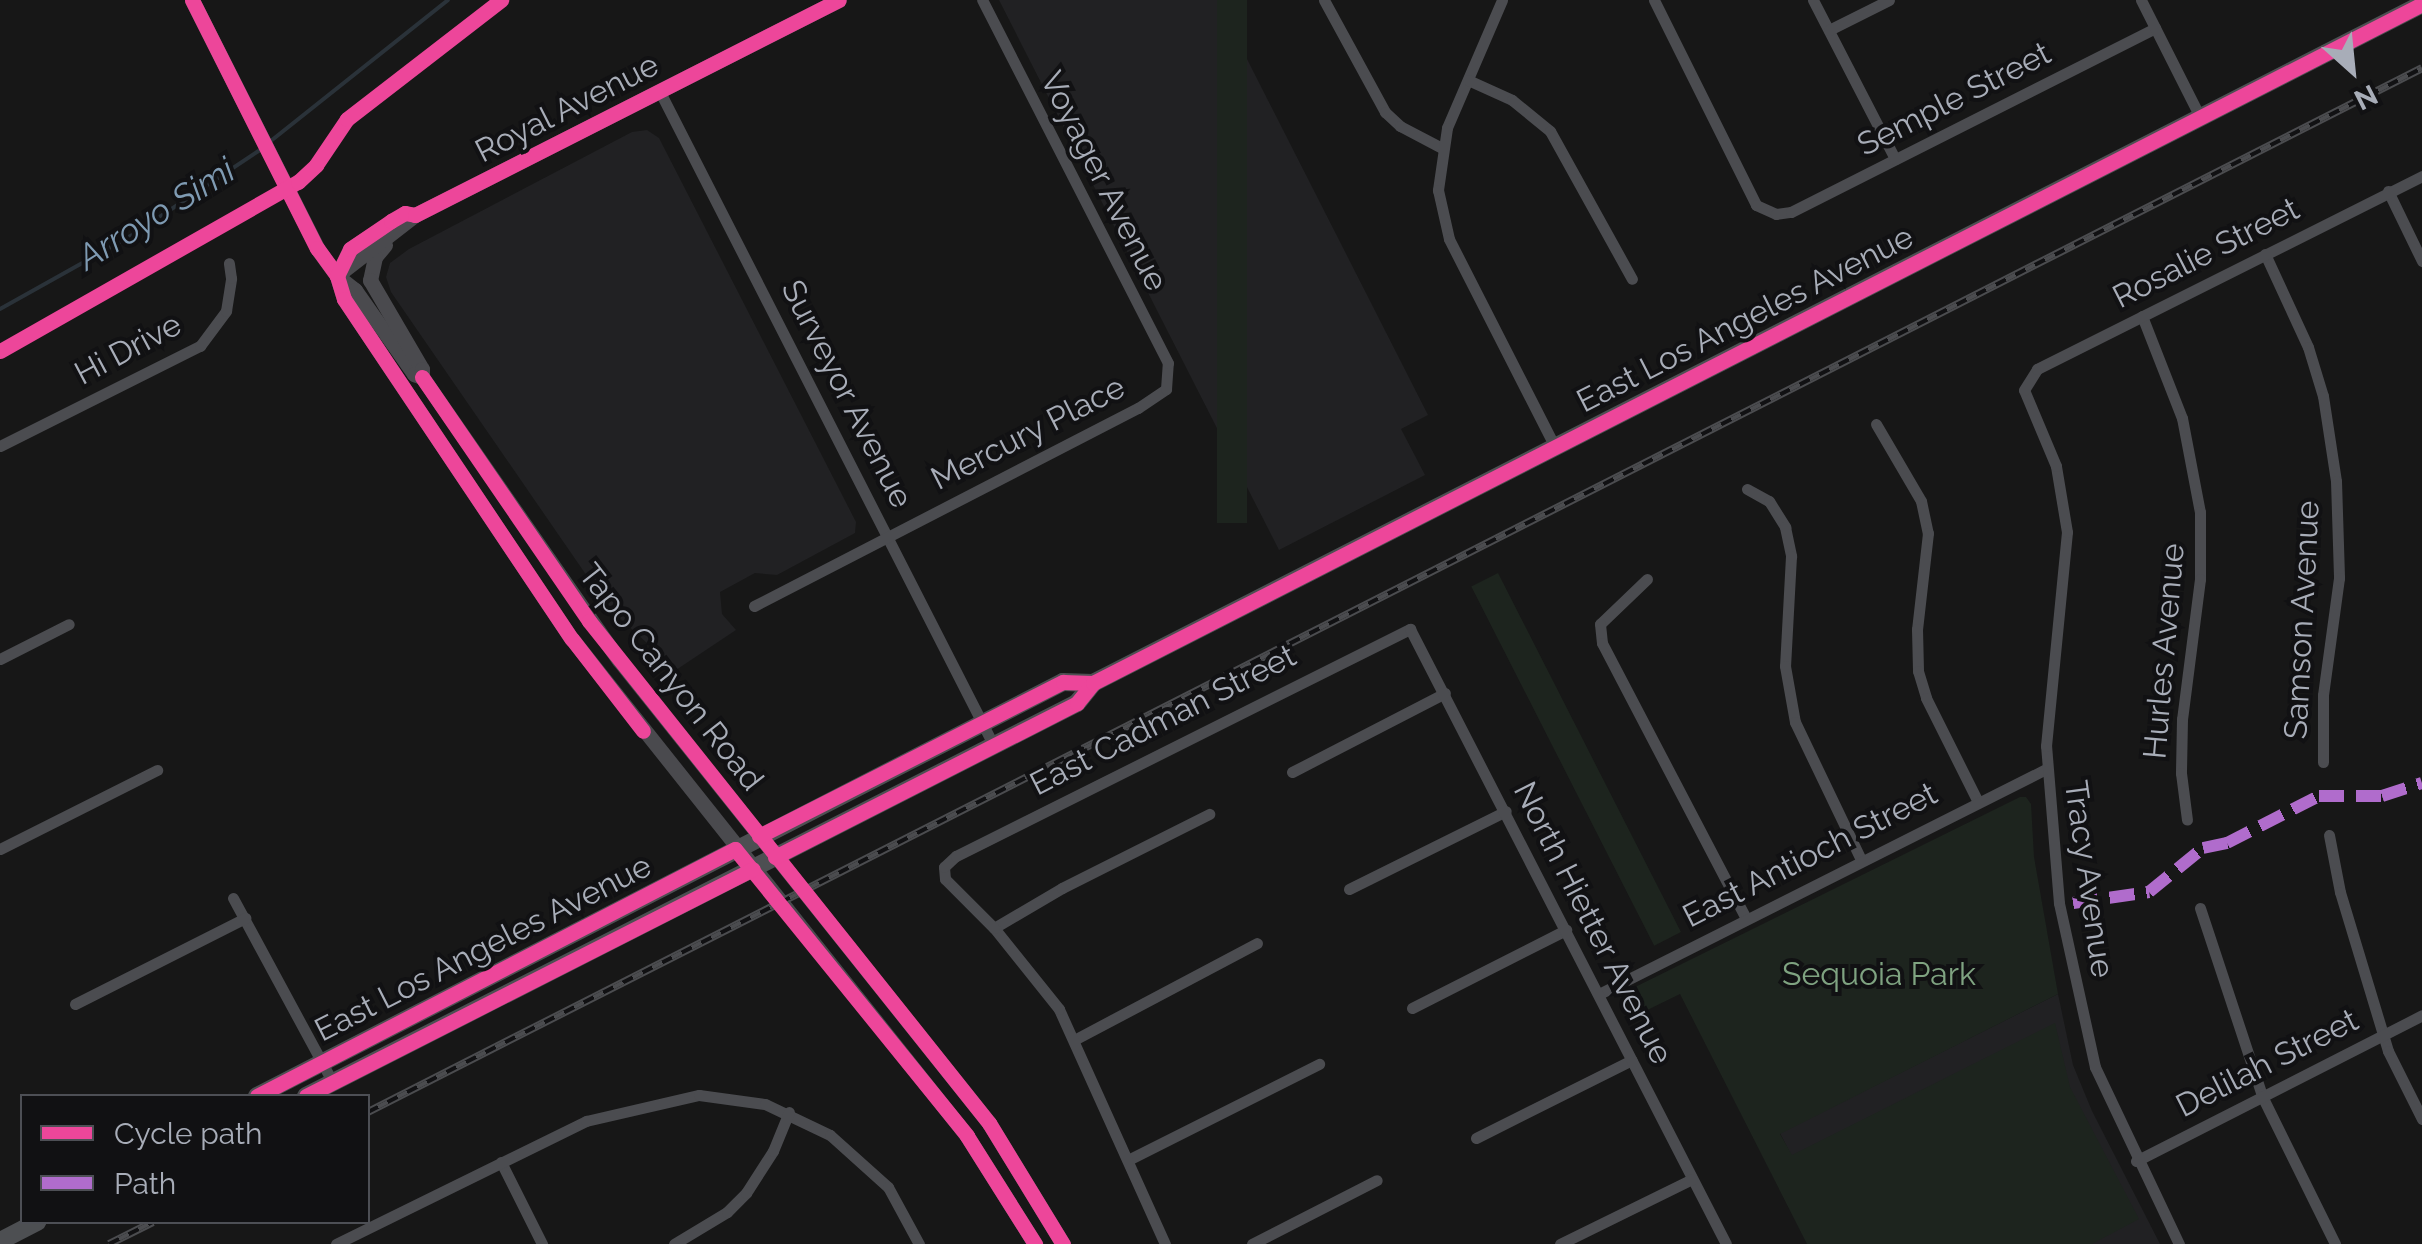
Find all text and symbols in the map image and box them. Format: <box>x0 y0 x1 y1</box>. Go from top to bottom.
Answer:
north arrow <box>2302 20 2402 120</box>
street label: Semple Street <box>1851 34 2057 164</box>
street label: Royal Avenue <box>468 45 666 171</box>
street label: Voyager Avenue <box>1032 64 1176 298</box>
text: N <box>2349 78 2383 117</box>
water label: Arroyo Simi <box>70 149 242 279</box>
street label: Rosalie Street <box>2107 190 2305 316</box>
street label: East Los Angeles Avenue <box>1570 217 1920 421</box>
street label: Surveyor Avenue <box>773 273 921 515</box>
street label: Hi Drive <box>68 305 188 393</box>
street label: Mercury Place <box>924 368 1132 498</box>
street label: Samson Avenue <box>2277 499 2327 741</box>
street label: Hurles Avenue <box>2135 541 2193 761</box>
street label: Tapo Canyon Road <box>570 556 772 798</box>
street label: East Cadman Street <box>1024 636 1302 804</box>
street label: East Antioch Street <box>1676 774 1944 936</box>
street label: North Hietter Avenue <box>1505 775 1681 1071</box>
street label: Tracy Avenue <box>2056 777 2122 981</box>
street label: East Los Angeles Avenue <box>308 846 658 1050</box>
park label: Sequoia Park <box>1782 955 1976 993</box>
street label: Delilah Street <box>2170 1001 2364 1125</box>
legend <box>20 1094 370 1224</box>
text: Cycle path <box>114 1116 262 1151</box>
text: Path <box>114 1166 176 1201</box>

